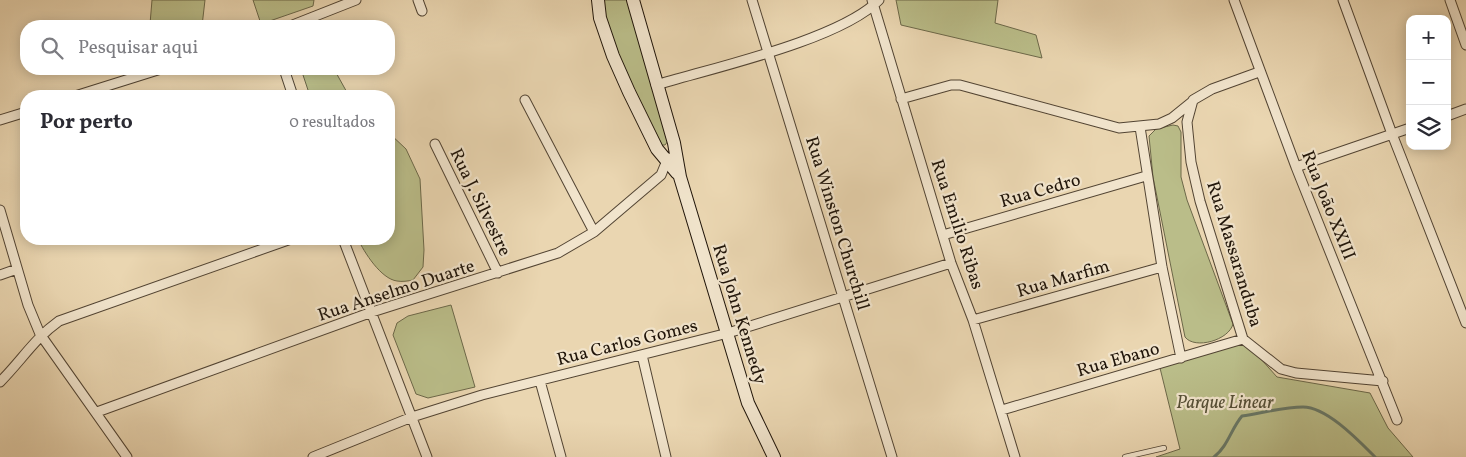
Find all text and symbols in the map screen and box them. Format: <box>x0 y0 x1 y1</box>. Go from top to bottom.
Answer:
map controls <box>1406 15 1451 150</box>
button: + <box>1406 15 1451 60</box>
search box <box>20 20 395 75</box>
icon: search <box>38 34 66 62</box>
text: Pesquisar aqui <box>78 35 198 61</box>
button: − <box>1406 60 1451 105</box>
button: layers <box>1406 105 1451 150</box>
text: Por perto <box>40 108 133 137</box>
text: 0 resultados <box>289 112 375 134</box>
street label: Rua Winston Churchill <box>798 133 875 313</box>
street label: Rua J. Silvestre <box>443 145 517 261</box>
street label: Rua João XXIII <box>1294 147 1361 264</box>
street label: Rua Emilio Ribas <box>924 156 989 293</box>
street label: Rua Cedro <box>997 168 1084 215</box>
street label: Rua Massaranduba <box>1199 178 1268 331</box>
street label: Rua John Kennedy <box>705 241 772 388</box>
street label: Rua Anselmo Duarte <box>315 254 478 329</box>
street label: Rua Marfim <box>1014 254 1113 305</box>
street label: Rua Carlos Gomes <box>554 314 700 373</box>
street label: Rua Ebano <box>1074 337 1163 384</box>
park label: Parque Linear <box>1176 391 1274 416</box>

